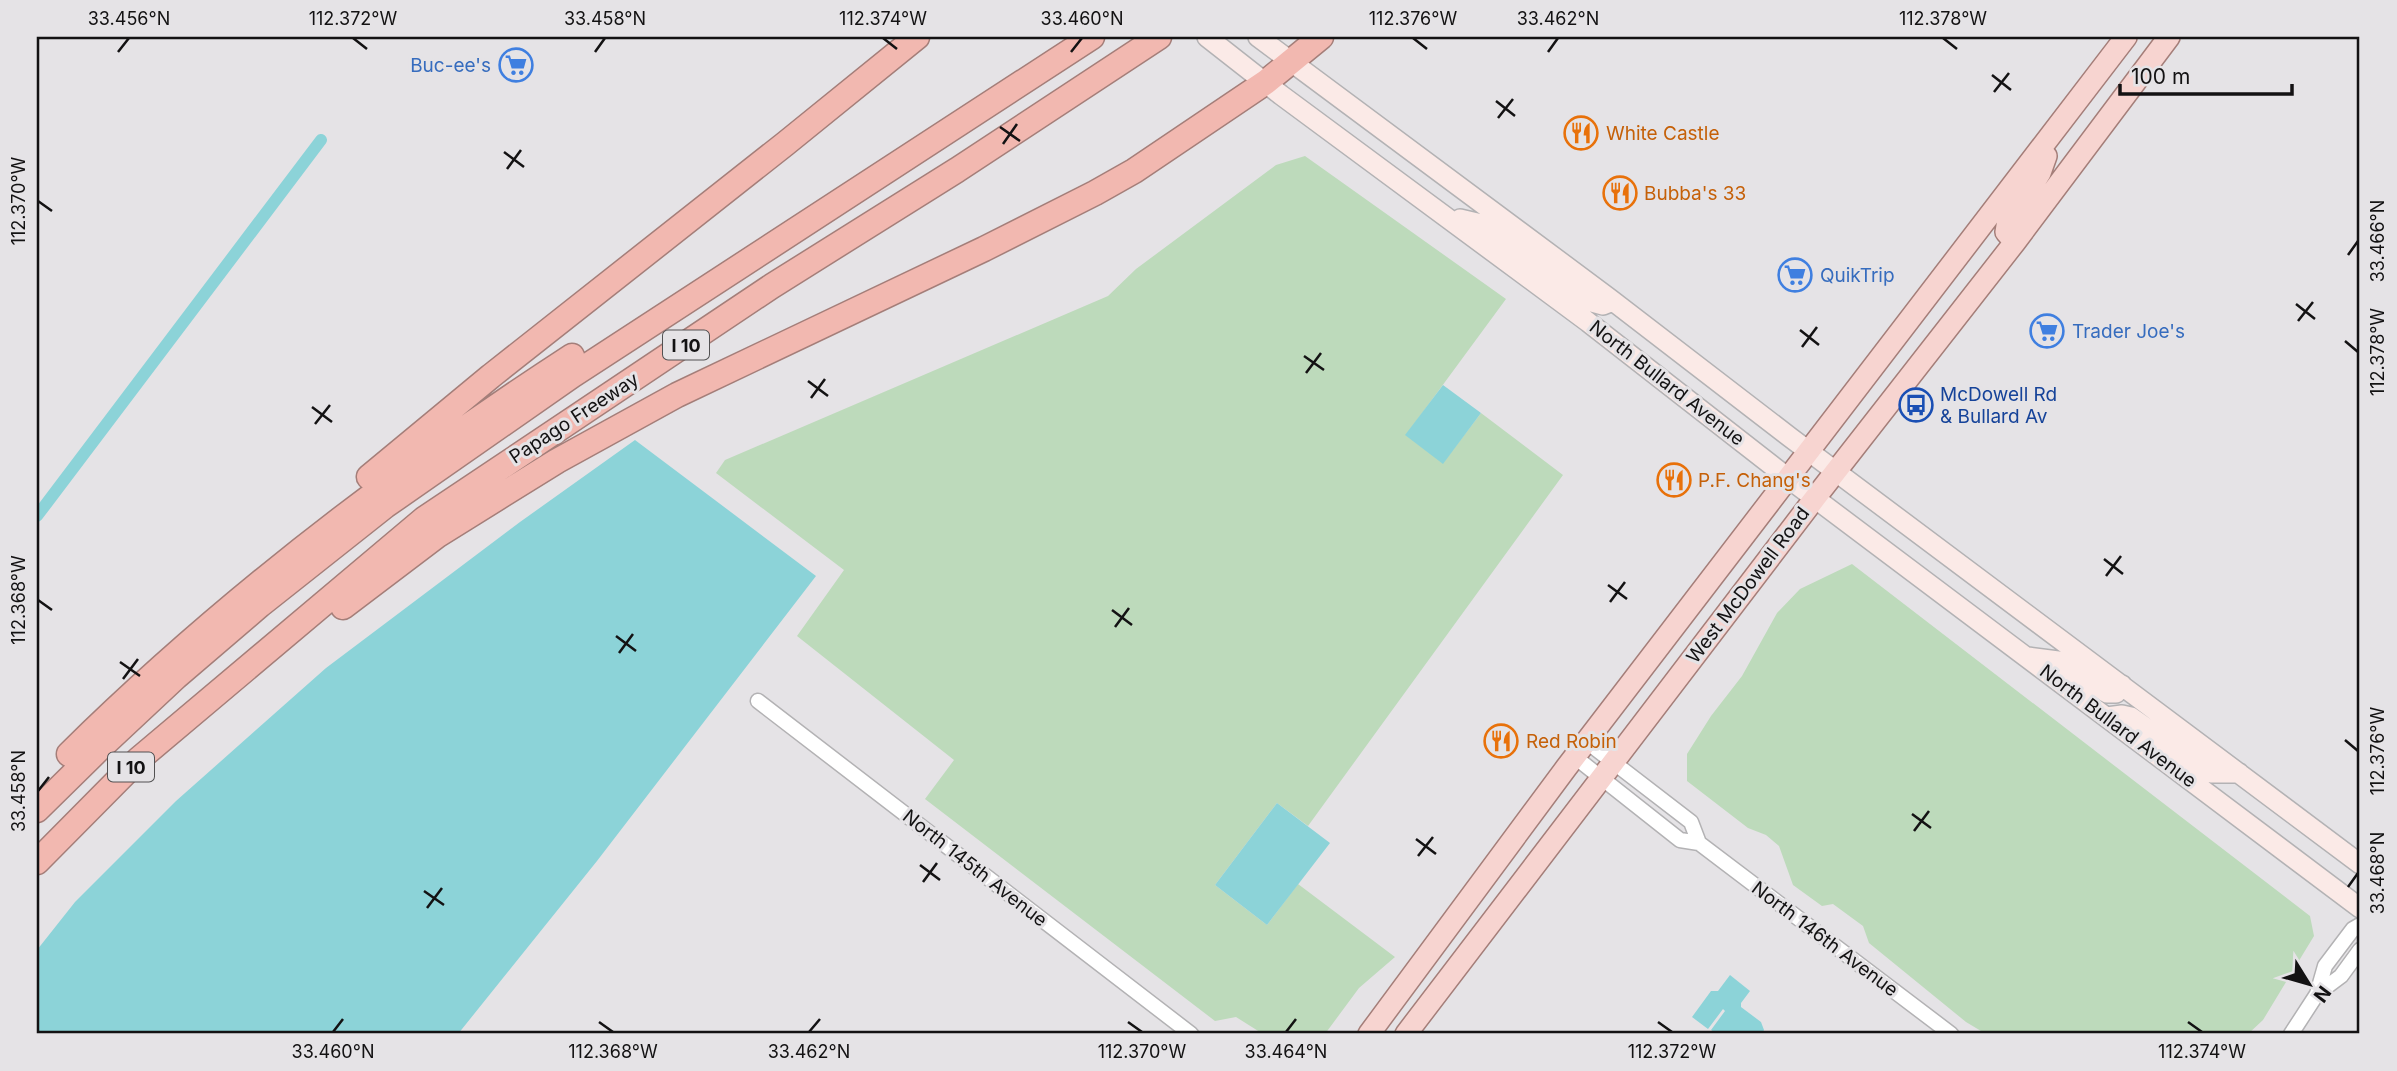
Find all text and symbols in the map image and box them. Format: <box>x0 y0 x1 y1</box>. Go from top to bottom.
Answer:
text: 33.456°N <box>88 8 170 29</box>
text: 112.372°W <box>309 8 398 29</box>
text: 33.458°N <box>564 8 646 29</box>
text: 112.374°W <box>839 8 927 29</box>
text: 33.460°N <box>1041 8 1123 29</box>
text: 112.376°W <box>1369 8 1457 29</box>
text: 33.462°N <box>1517 8 1599 29</box>
text: 112.378°W <box>1899 8 1987 29</box>
supermarket icon: Buc-ee's <box>497 46 535 84</box>
scale bar <box>2120 52 2292 96</box>
place label: Buc-ee's <box>410 54 491 77</box>
text: 100 m <box>2131 64 2190 89</box>
restaurant icon: White Castle <box>1562 114 1600 152</box>
place label: White Castle <box>1606 122 1719 145</box>
text: 112.370°W <box>8 156 29 245</box>
restaurant icon: Bubba's 33 <box>1601 174 1639 212</box>
place label: Bubba's 33 <box>1644 182 1746 205</box>
text: 33.466°N <box>2367 200 2388 282</box>
supermarket icon: QuikTrip <box>1776 256 1814 294</box>
place label: QuikTrip <box>1820 264 1895 287</box>
text: 112.378°W <box>2367 308 2388 396</box>
supermarket icon: Trader Joe's <box>2028 312 2066 350</box>
street label: North Bullard Avenue <box>1585 315 1749 451</box>
place label: Trader Joe's <box>2072 320 2185 343</box>
road number: I 10 <box>663 330 709 360</box>
street label: Papago Freeway <box>505 367 643 468</box>
place label: McDowell Rd & Bullard Av <box>1940 383 2057 428</box>
bus stop icon: McDowell Rd & Bullard Av <box>1897 386 1935 424</box>
restaurant icon: P.F. Chang's <box>1655 461 1693 499</box>
place label: P.F. Chang's <box>1698 469 1811 492</box>
street label: West McDowell Road <box>1682 502 1814 668</box>
text: 112.368°W <box>8 555 29 645</box>
street label: North Bullard Avenue <box>2035 660 2201 792</box>
text: 112.376°W <box>2367 707 2388 795</box>
restaurant icon: Red Robin <box>1482 722 1520 760</box>
place label: Red Robin <box>1526 730 1617 753</box>
text: 33.458°N <box>8 750 29 832</box>
road number: I 10 <box>108 752 154 782</box>
street label: North 145th Avenue <box>898 804 1052 932</box>
text: 33.468°N <box>2367 832 2388 914</box>
street label: North 146th Avenue <box>1747 876 1903 1002</box>
north arrow <box>2274 948 2344 1018</box>
text: N <box>2309 981 2336 1007</box>
text: 33.460°N <box>292 1041 374 1062</box>
text: 112.368°W <box>568 1041 658 1062</box>
text: 33.462°N <box>768 1041 850 1062</box>
text: 112.370°W <box>1098 1041 1187 1062</box>
text: 33.464°N <box>1245 1041 1327 1062</box>
text: 112.372°W <box>1628 1041 1717 1062</box>
text: 112.374°W <box>2158 1041 2246 1062</box>

